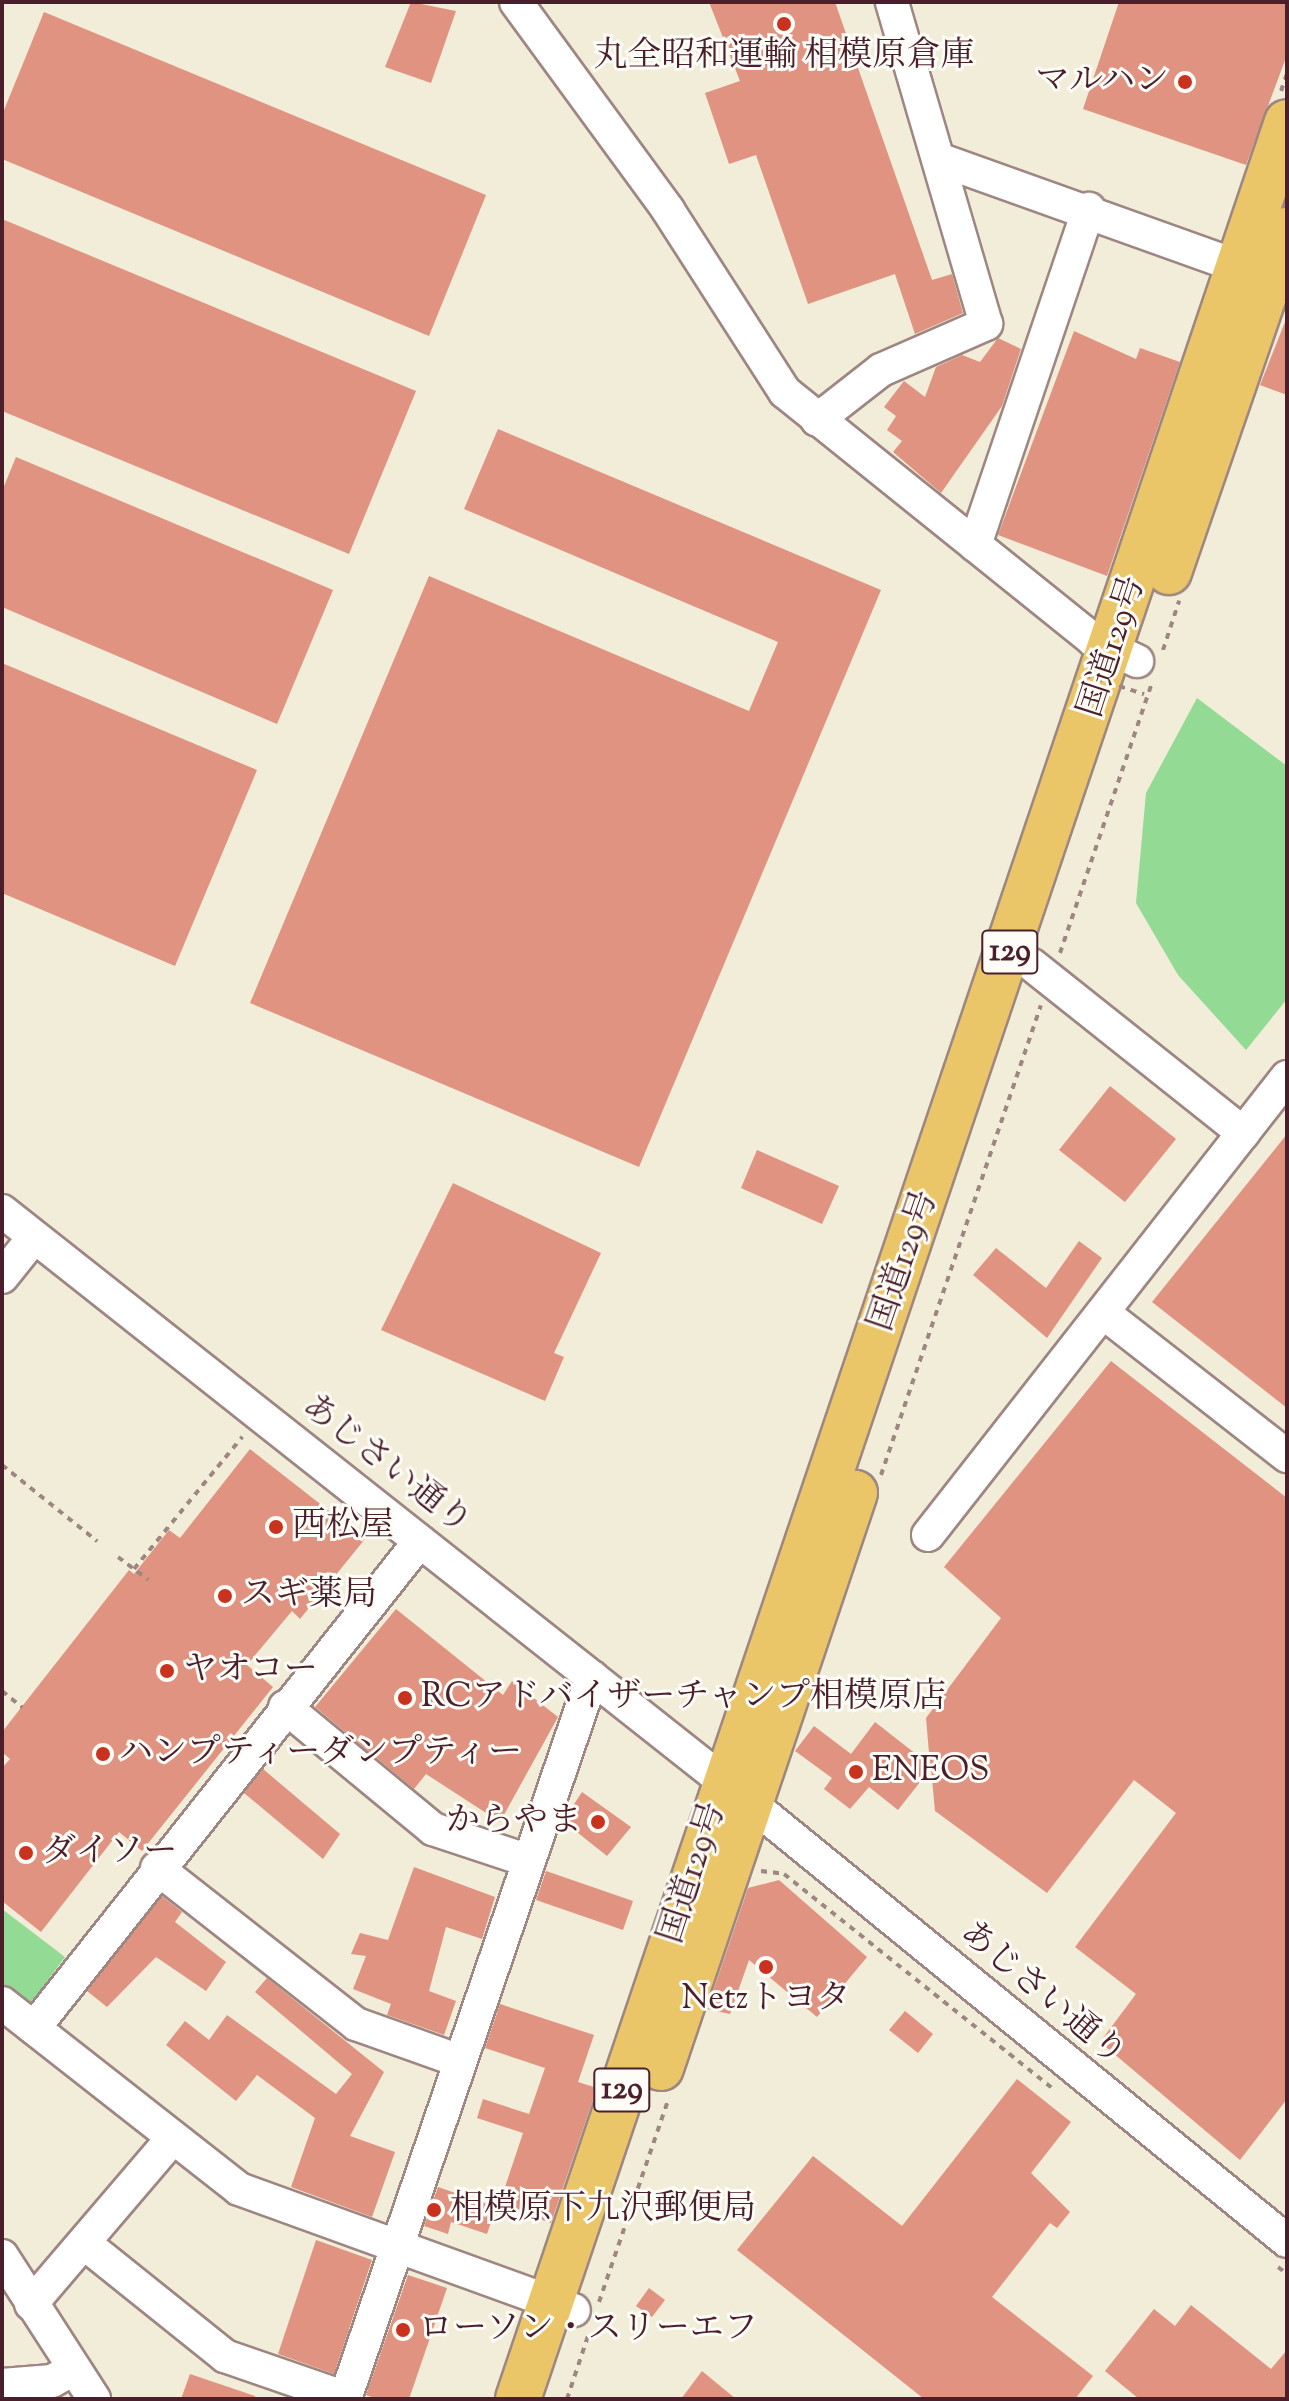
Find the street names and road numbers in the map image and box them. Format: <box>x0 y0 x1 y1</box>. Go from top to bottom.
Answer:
street label: 国道129号 <box>1071 571 1155 723</box>
road number: 129 <box>980 924 1040 980</box>
street label: 国道129号 <box>861 1185 947 1337</box>
street label: あじさい通り <box>293 1386 479 1544</box>
street label: 国道129号 <box>651 1797 735 1949</box>
street label: あじさい通り <box>951 1913 1133 2075</box>
road number: 129 <box>592 2062 652 2118</box>

